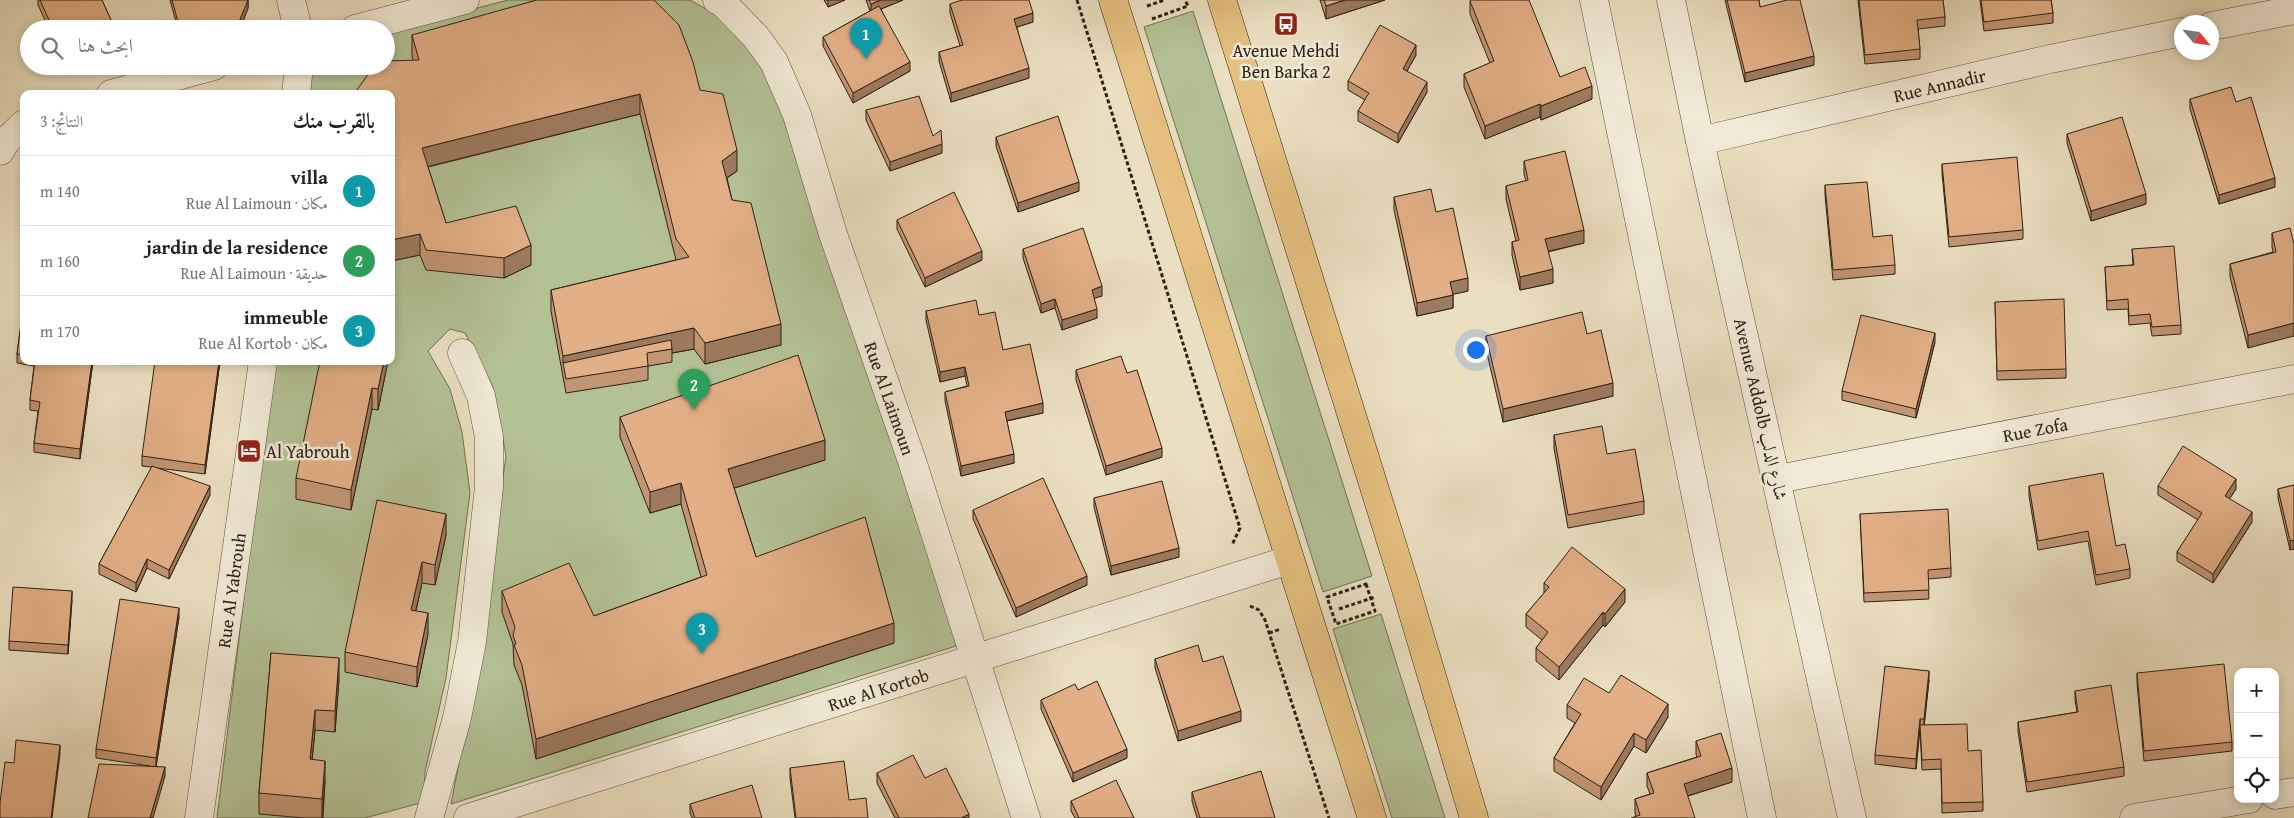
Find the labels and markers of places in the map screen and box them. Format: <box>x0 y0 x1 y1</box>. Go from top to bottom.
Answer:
bus stop icon: Avenue Mehdi Ben Barka 2 <box>1273 11 1299 37</box>
pin: 1 <box>850 18 882 59</box>
place label: Avenue Mehdi Ben Barka 2 <box>1232 37 1340 85</box>
pin: 2 <box>678 369 710 410</box>
hotel icon: Al Yabrouh <box>236 438 262 464</box>
place label: Al Yabrouh <box>266 438 350 465</box>
pin: 3 <box>686 613 718 654</box>

